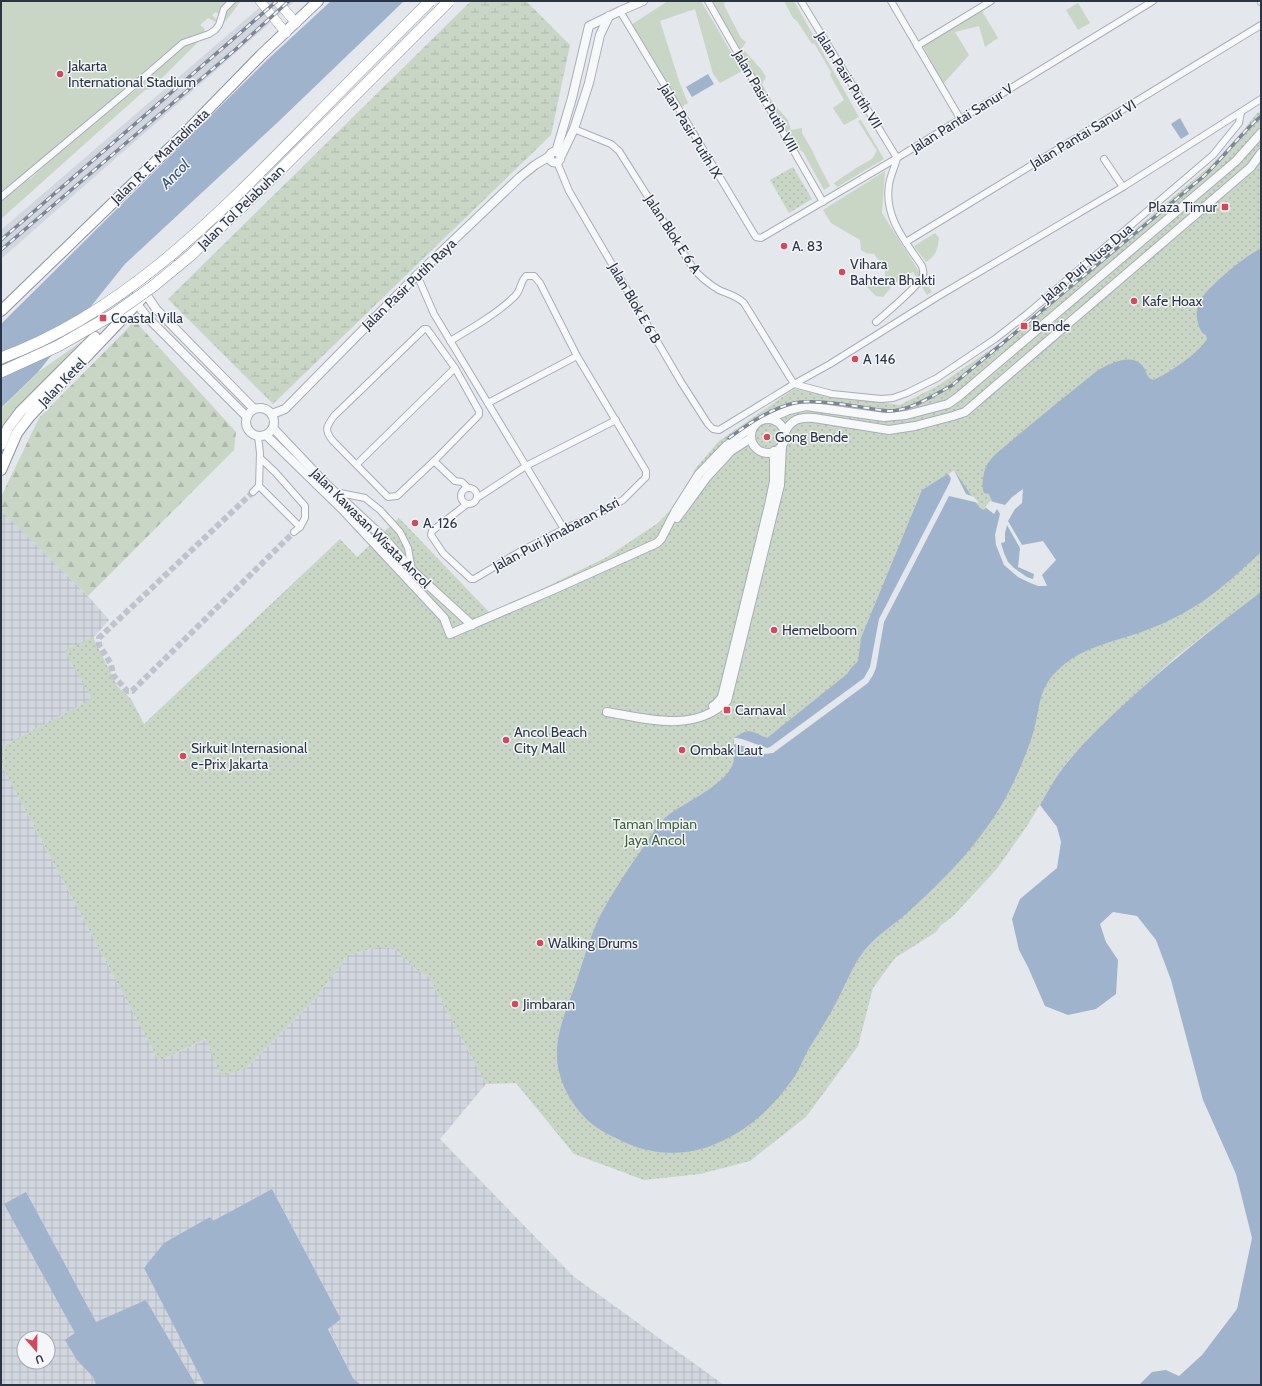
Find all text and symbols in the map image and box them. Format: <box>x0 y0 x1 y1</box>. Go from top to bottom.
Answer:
street label: Jalan Pasir Putih VII <box>811 27 886 132</box>
street label: Jalan Pasir Putih VIII <box>729 46 803 155</box>
place label: Jakarta International Stadium <box>67 57 196 91</box>
marker: Jakarta International Stadium <box>55 69 65 79</box>
street label: Jalan Pasir Putih IX <box>655 79 727 182</box>
street label: Jalan Pantai Sanur V <box>907 79 1017 157</box>
street label: Jalan Pantai Sanur VI <box>1026 95 1139 173</box>
street label: Jalan R. E. Martadinata <box>106 104 213 208</box>
water label: Ancol <box>156 155 194 193</box>
street label: Jalan Tol Pelabuhan <box>193 161 288 254</box>
street label: Jalan Blok E 6 A <box>640 190 705 277</box>
place label: Plaza Timur <box>1148 198 1218 216</box>
marker: Plaza Timur <box>1220 202 1230 212</box>
street label: Jalan Puri Nusa Dua <box>1037 219 1137 307</box>
street label: Jalan Pasir Putih Raya <box>357 234 460 334</box>
place label: A. 83 <box>792 237 823 255</box>
marker: A. 83 <box>779 241 789 251</box>
place label: Vihara Bahtera Bhakti <box>850 255 935 289</box>
street label: Jalan Blok E 6 B <box>604 259 665 347</box>
marker: Vihara Bahtera Bhakti <box>837 267 847 277</box>
place label: Kafe Hoax <box>1142 292 1202 310</box>
marker: Kafe Hoax <box>1129 296 1139 306</box>
place label: Coastal Villa <box>111 309 183 327</box>
marker: Coastal Villa <box>98 313 108 323</box>
place label: Bende <box>1032 317 1070 335</box>
marker: Bende <box>1019 321 1029 331</box>
place label: A 146 <box>863 350 895 368</box>
street label: Jalan Ketel <box>34 353 90 411</box>
marker: A 146 <box>850 354 860 364</box>
place label: Gong Bende <box>775 428 848 446</box>
marker: Gong Bende <box>762 432 772 442</box>
street label: Jalan Kawasan Wisata Ancol <box>306 463 435 592</box>
street label: Jalan Puri Jimabaran Asri <box>489 493 622 575</box>
place label: A. 126 <box>423 514 458 532</box>
marker: A. 126 <box>410 518 420 528</box>
place label: Hemelboom <box>782 621 857 639</box>
marker: Hemelboom <box>769 625 779 635</box>
place label: Carnaval <box>735 701 787 719</box>
marker: Carnaval <box>722 705 732 715</box>
place label: Ancol Beach City Mall <box>514 723 587 757</box>
marker: Ancol Beach City Mall <box>501 735 511 745</box>
place label: Sirkuit Internasional e-Prix Jakarta <box>191 739 308 773</box>
place label: Ombak Laut <box>690 741 763 759</box>
marker: Ombak Laut <box>677 745 687 755</box>
marker: Sirkuit Internasional e-Prix Jakarta <box>178 751 188 761</box>
park label: Taman Impian Jaya Ancol <box>613 815 697 849</box>
place label: Walking Drums <box>548 934 638 952</box>
marker: Walking Drums <box>535 938 545 948</box>
place label: Jimbaran <box>522 995 575 1013</box>
marker: Jimbaran <box>510 999 520 1009</box>
north arrow <box>16 1330 56 1370</box>
text: U <box>33 1351 46 1367</box>

